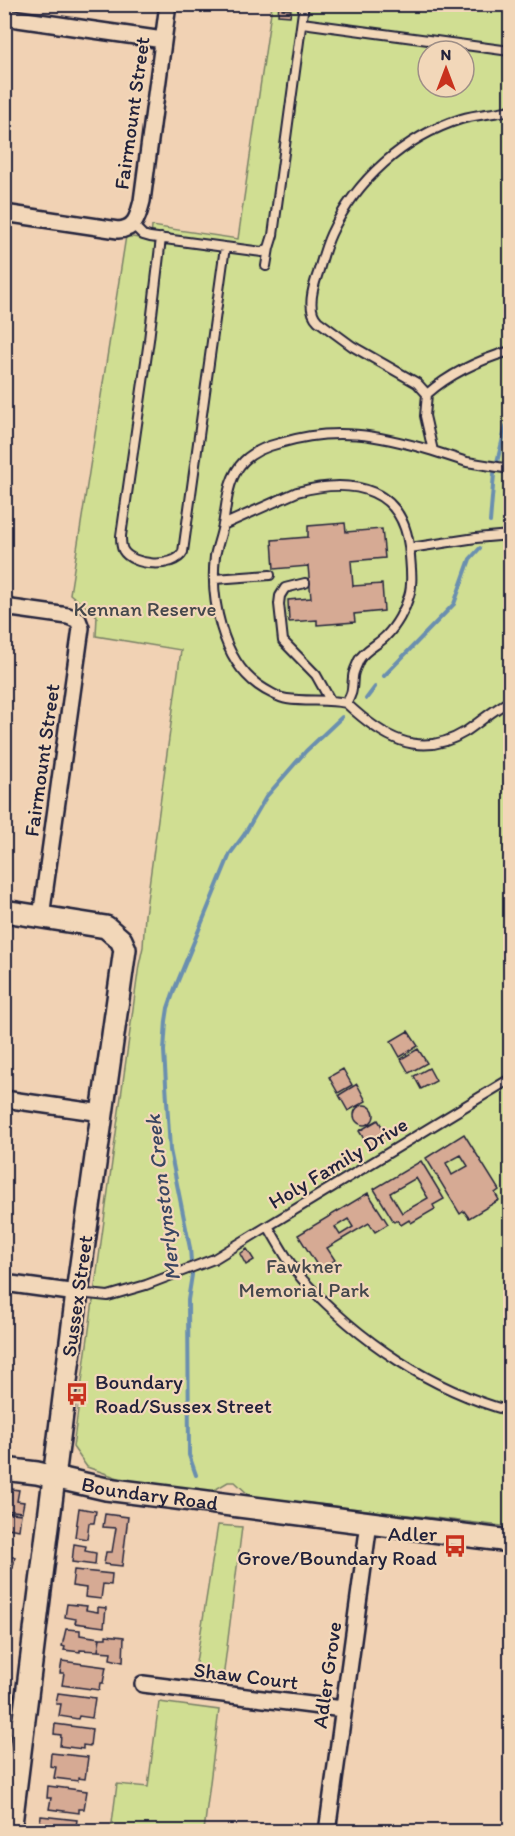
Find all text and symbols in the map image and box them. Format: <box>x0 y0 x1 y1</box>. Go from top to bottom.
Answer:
street label: Fairmount Street <box>108 35 155 191</box>
north arrow <box>416 39 476 99</box>
text: N <box>441 45 451 64</box>
park label: Kennan Reserve <box>73 596 217 621</box>
street label: Fairmount Street <box>18 682 65 838</box>
street label: Holy Family Drive <box>264 1111 412 1214</box>
water label: Merlynston Creek <box>139 1112 186 1283</box>
street label: Sussex Street <box>56 1233 97 1359</box>
park label: Fawkner Memorial Park <box>238 1253 370 1302</box>
place label: Boundary Road/Sussex Street <box>95 1369 272 1418</box>
bus stop icon: Boundary Road/Sussex Street <box>64 1381 90 1407</box>
street label: Boundary Road <box>79 1471 220 1515</box>
place label: Adler Grove/Boundary Road <box>237 1521 438 1570</box>
bus stop icon: Adler Grove/Boundary Road <box>442 1533 468 1559</box>
street label: Adler Grove <box>307 1620 346 1730</box>
street label: Shaw Court <box>192 1657 300 1694</box>

